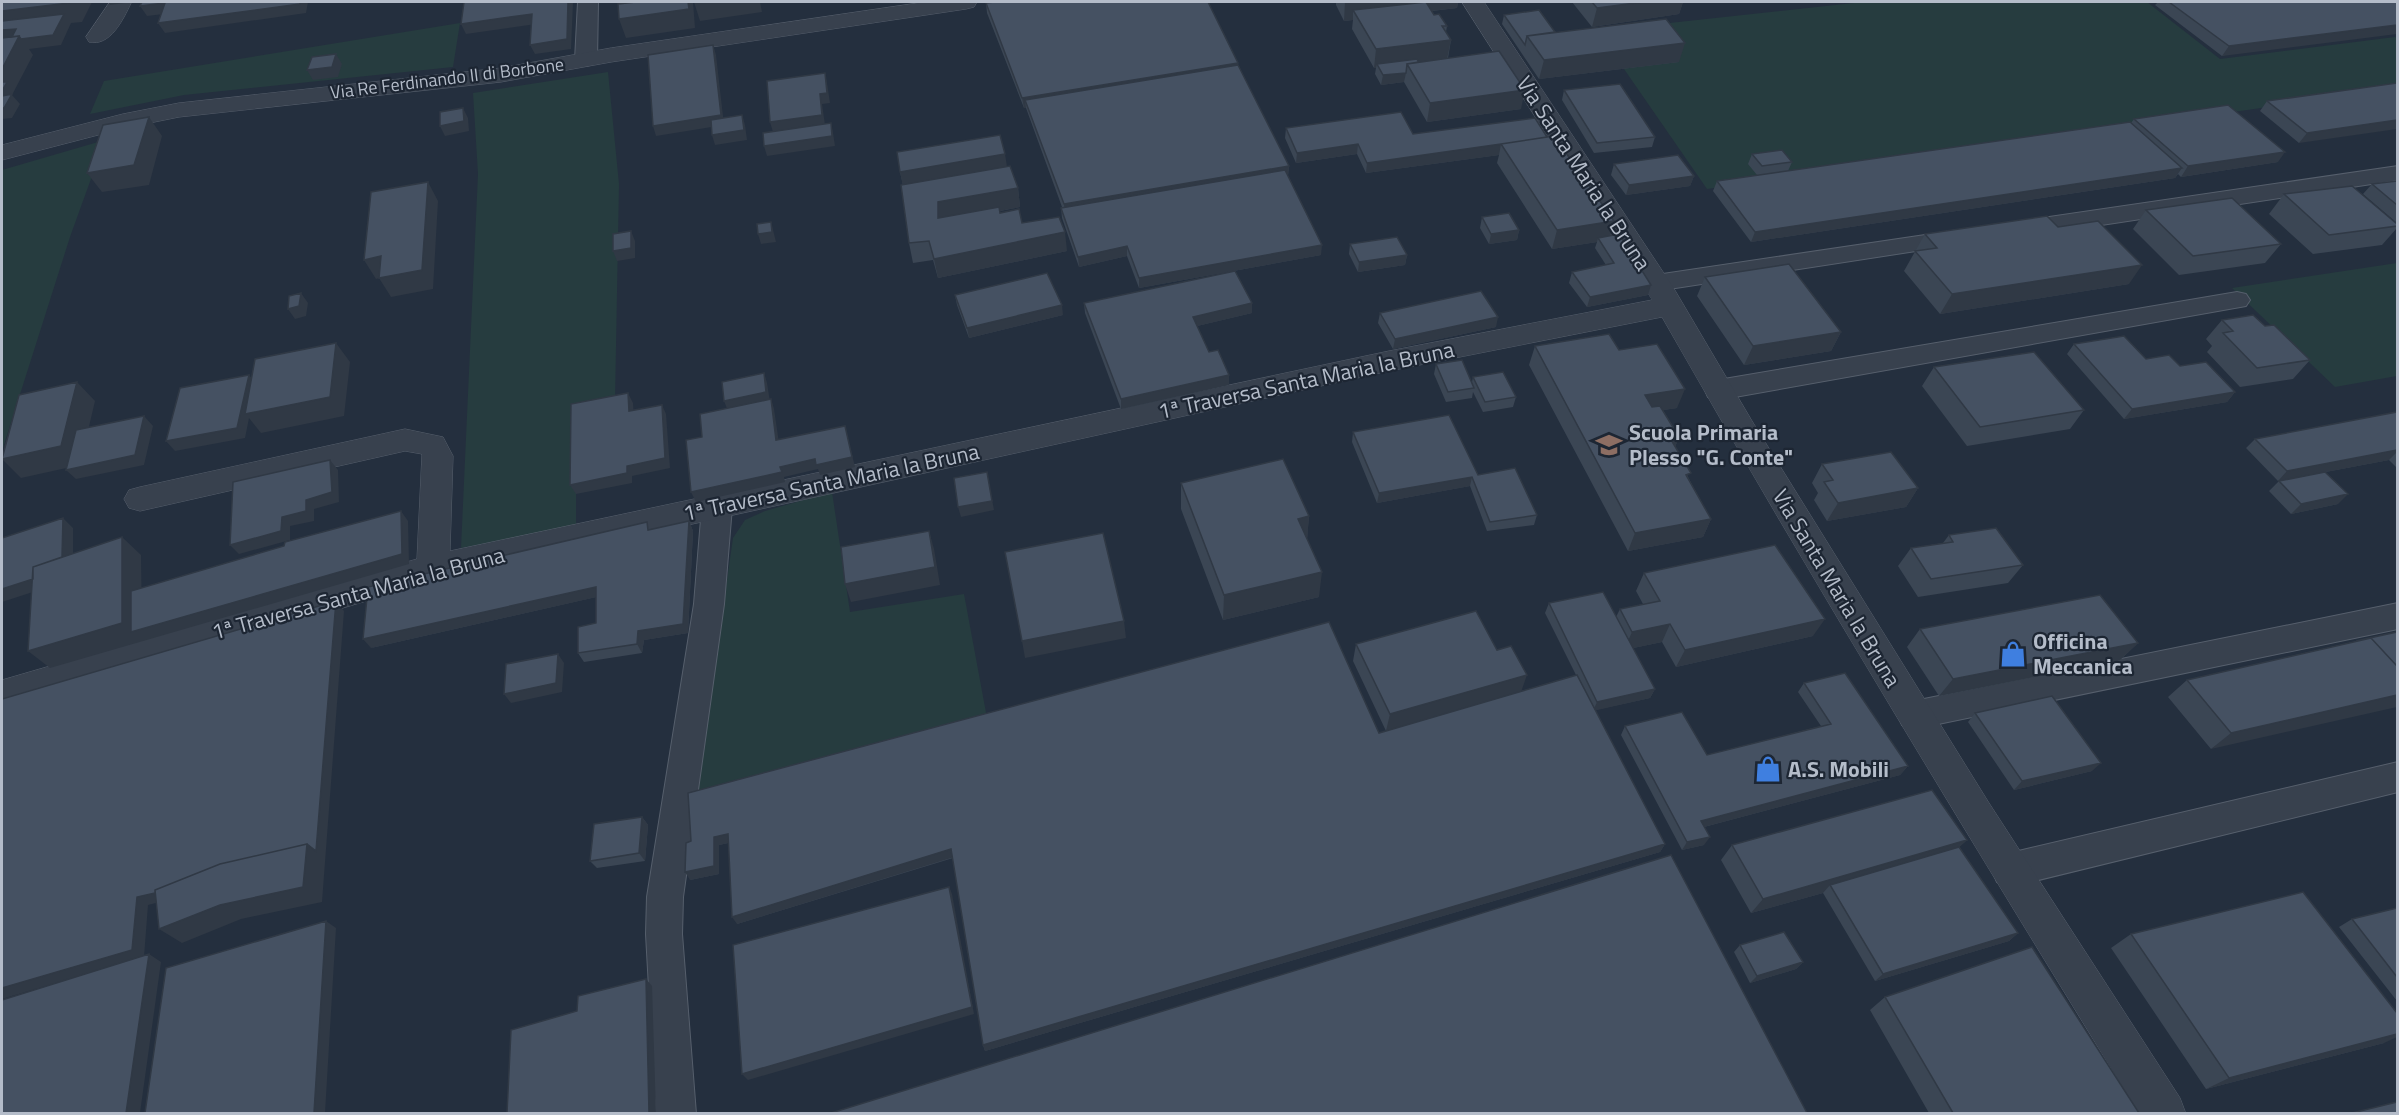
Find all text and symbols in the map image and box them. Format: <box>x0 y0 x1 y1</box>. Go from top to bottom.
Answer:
street label: Via Re Ferdinando II di Borbone <box>329 50 565 106</box>
street label: Via Santa Maria la Bruna <box>1508 69 1660 277</box>
street label: 1ª Traversa Santa Maria la Bruna <box>1155 332 1457 428</box>
place label: Scuola Primaria Plesso "G. Conte" <box>1629 415 1793 474</box>
school or university icon: Scuola Primaria Plesso "G. Conte" <box>1594 430 1624 460</box>
street label: 1ª Traversa Santa Maria la Bruna <box>680 434 982 530</box>
street label: Via Santa Maria la Bruna <box>1764 482 1910 694</box>
street label: 1ª Traversa Santa Maria la Bruna <box>208 538 508 648</box>
place label: Officina Meccanica <box>2033 624 2133 683</box>
shop icon: Officina Meccanica <box>1998 639 2028 669</box>
place label: A.S. Mobili <box>1788 752 1889 786</box>
shop icon: A.S. Mobili <box>1753 754 1783 784</box>

